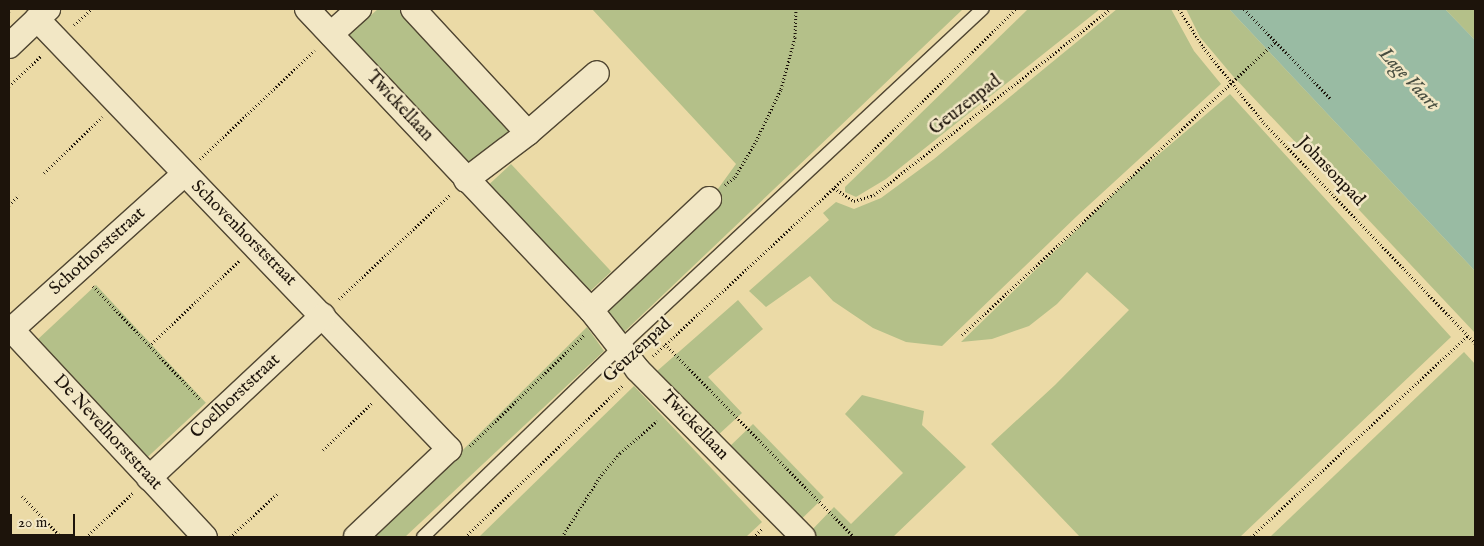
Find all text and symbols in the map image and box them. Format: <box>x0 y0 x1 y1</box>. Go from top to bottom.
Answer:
water label: Lage Vaart <box>1373 44 1443 116</box>
street label: Twickellaan <box>361 67 437 147</box>
street label: Geuzenpad <box>926 71 1006 141</box>
street label: Johnsonpad <box>1292 133 1368 211</box>
street label: Schovenhorststraat <box>186 177 300 291</box>
street label: Schothorststraat <box>46 203 150 301</box>
street label: Geuzenpad <box>599 314 677 388</box>
street label: Coelhorststraat <box>187 350 285 444</box>
street label: De Nevelhorststraat <box>48 371 166 495</box>
street label: Twickellaan <box>655 387 733 465</box>
scale bar <box>12 504 78 536</box>
text: 20 m <box>18 513 47 532</box>

